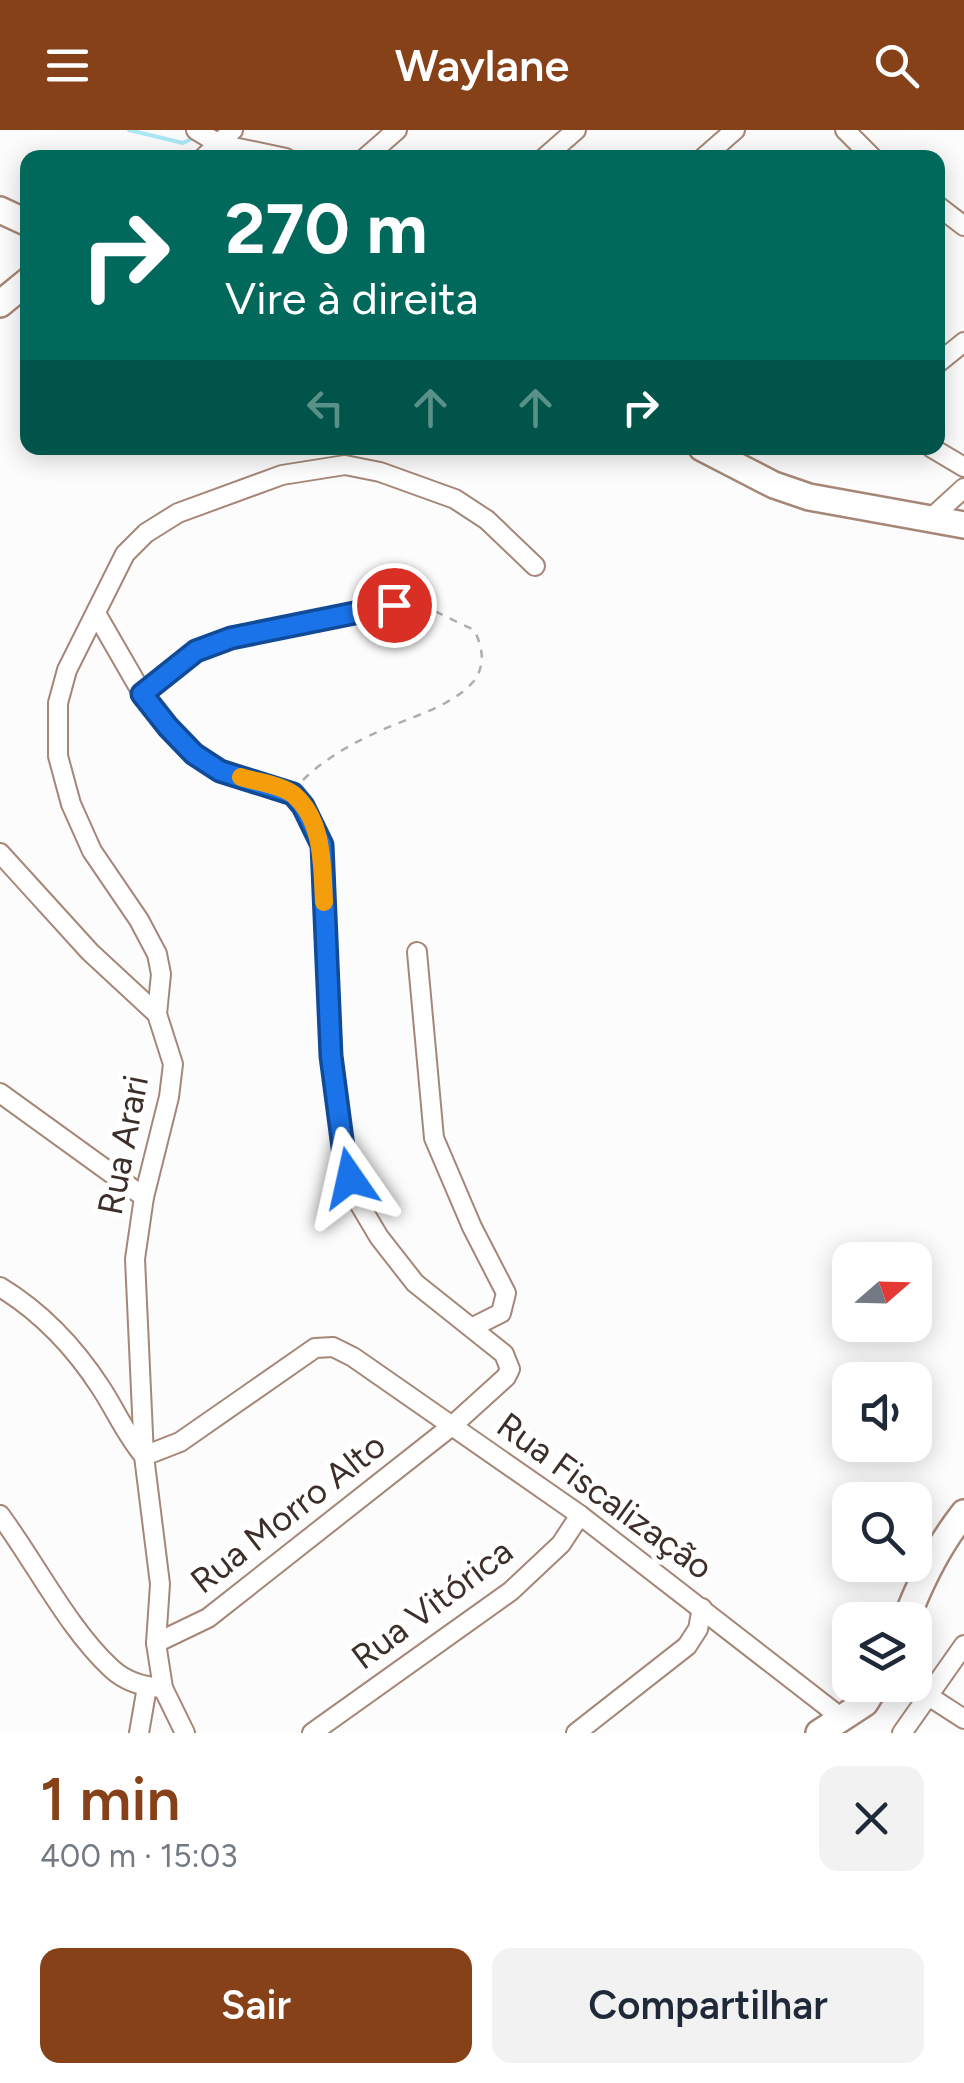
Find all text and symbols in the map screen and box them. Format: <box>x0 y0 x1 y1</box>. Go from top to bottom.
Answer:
icon: menu <box>40 38 95 93</box>
text: Waylane <box>395 38 569 92</box>
icon: search <box>869 38 924 93</box>
text: 270 m <box>225 186 428 271</box>
icon: right <box>60 190 190 320</box>
text: Vire à direita <box>225 271 478 325</box>
icon: left <box>298 380 353 435</box>
icon: ahead <box>403 380 458 435</box>
icon: ahead <box>508 380 563 435</box>
icon: right <box>613 380 668 435</box>
pin <box>352 563 437 648</box>
icon: arrive <box>367 578 422 633</box>
street label: Rua Arari <box>89 1072 157 1218</box>
position arrow <box>298 1126 402 1230</box>
north arrow <box>832 1242 932 1342</box>
map controls <box>832 1242 932 1702</box>
button: sound <box>832 1362 932 1462</box>
street label: Rua Fiscalização <box>489 1404 721 1588</box>
street label: Rua Morro Alto <box>182 1424 394 1602</box>
button: search <box>832 1482 932 1582</box>
street label: Rua Vitórica <box>343 1530 521 1678</box>
button: layers <box>832 1602 932 1702</box>
text: 1 min <box>40 1763 180 1835</box>
button: close <box>819 1766 924 1871</box>
text: 400 m · 15:03 <box>40 1837 238 1875</box>
button: Sair <box>40 1948 472 2063</box>
button: Compartilhar <box>492 1948 924 2063</box>

